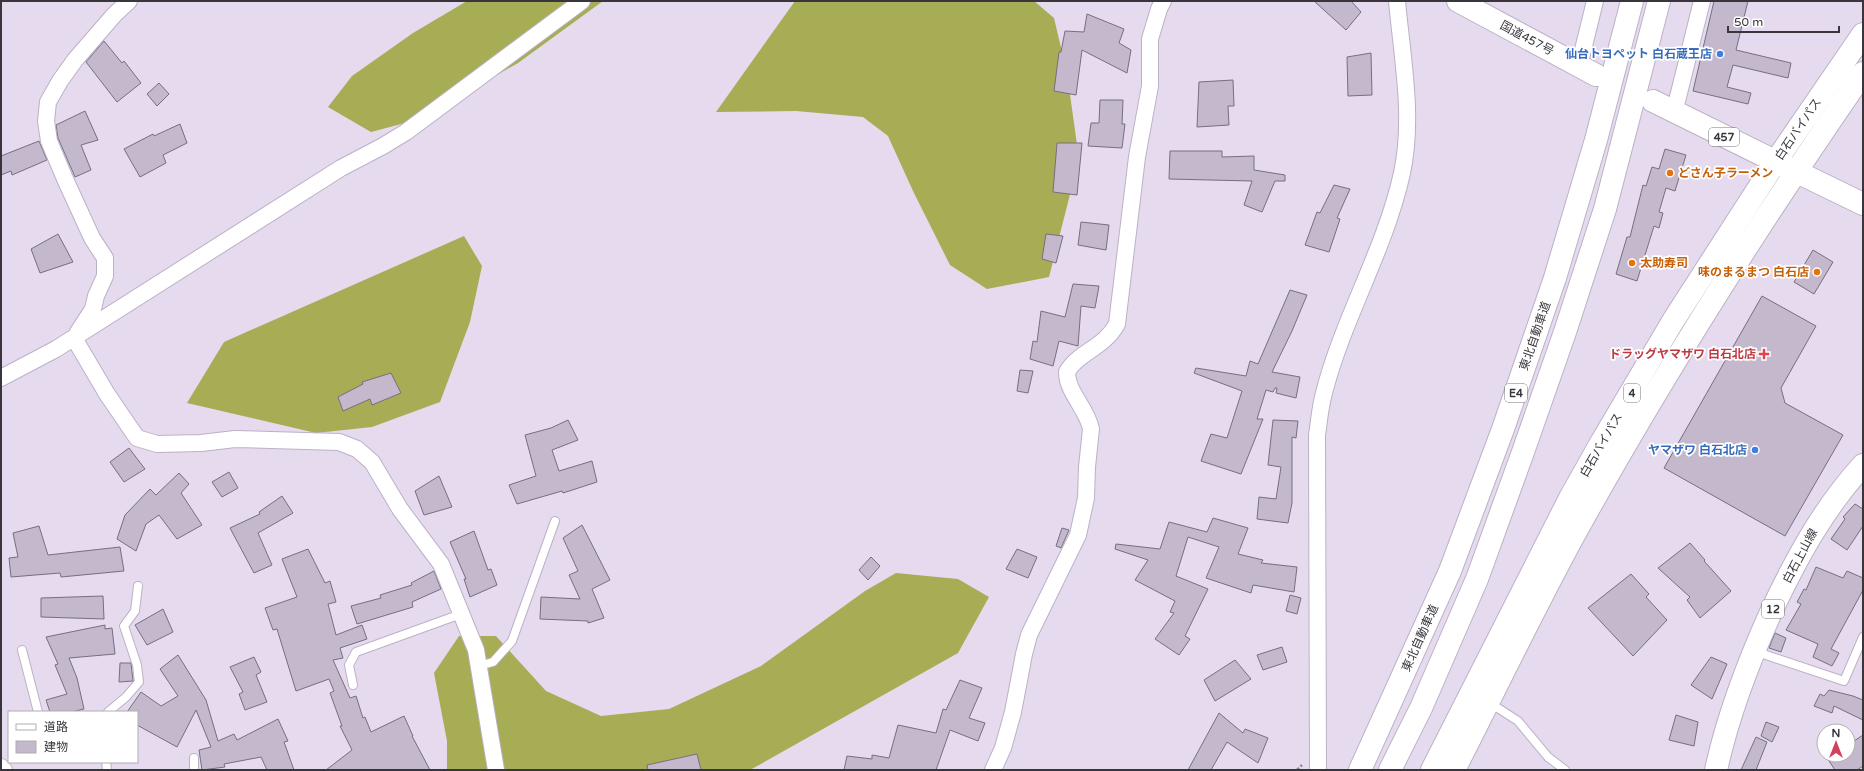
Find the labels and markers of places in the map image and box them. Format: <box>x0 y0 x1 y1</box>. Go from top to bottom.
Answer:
place label: 仙台トヨペット 白石蔵王店 <box>1565 47 1712 61</box>
marker: 仙台トヨペット 白石蔵王店 <box>1715 49 1725 59</box>
place label: どさん子ラーメン <box>1678 166 1773 180</box>
marker: どさん子ラーメン <box>1665 168 1675 178</box>
place label: 太助寿司 <box>1640 256 1688 270</box>
marker: 太助寿司 <box>1627 258 1637 268</box>
place label: 味のまるまつ 白石店 <box>1698 265 1809 279</box>
marker: 味のまるまつ 白石店 <box>1812 267 1822 277</box>
place label: ドラッグヤマザワ 白石北店 <box>1609 347 1756 361</box>
marker: ドラッグヤマザワ 白石北店 <box>1759 349 1769 359</box>
place label: ヤマザワ 白石北店 <box>1648 443 1747 457</box>
marker: ヤマザワ 白石北店 <box>1750 445 1760 455</box>

